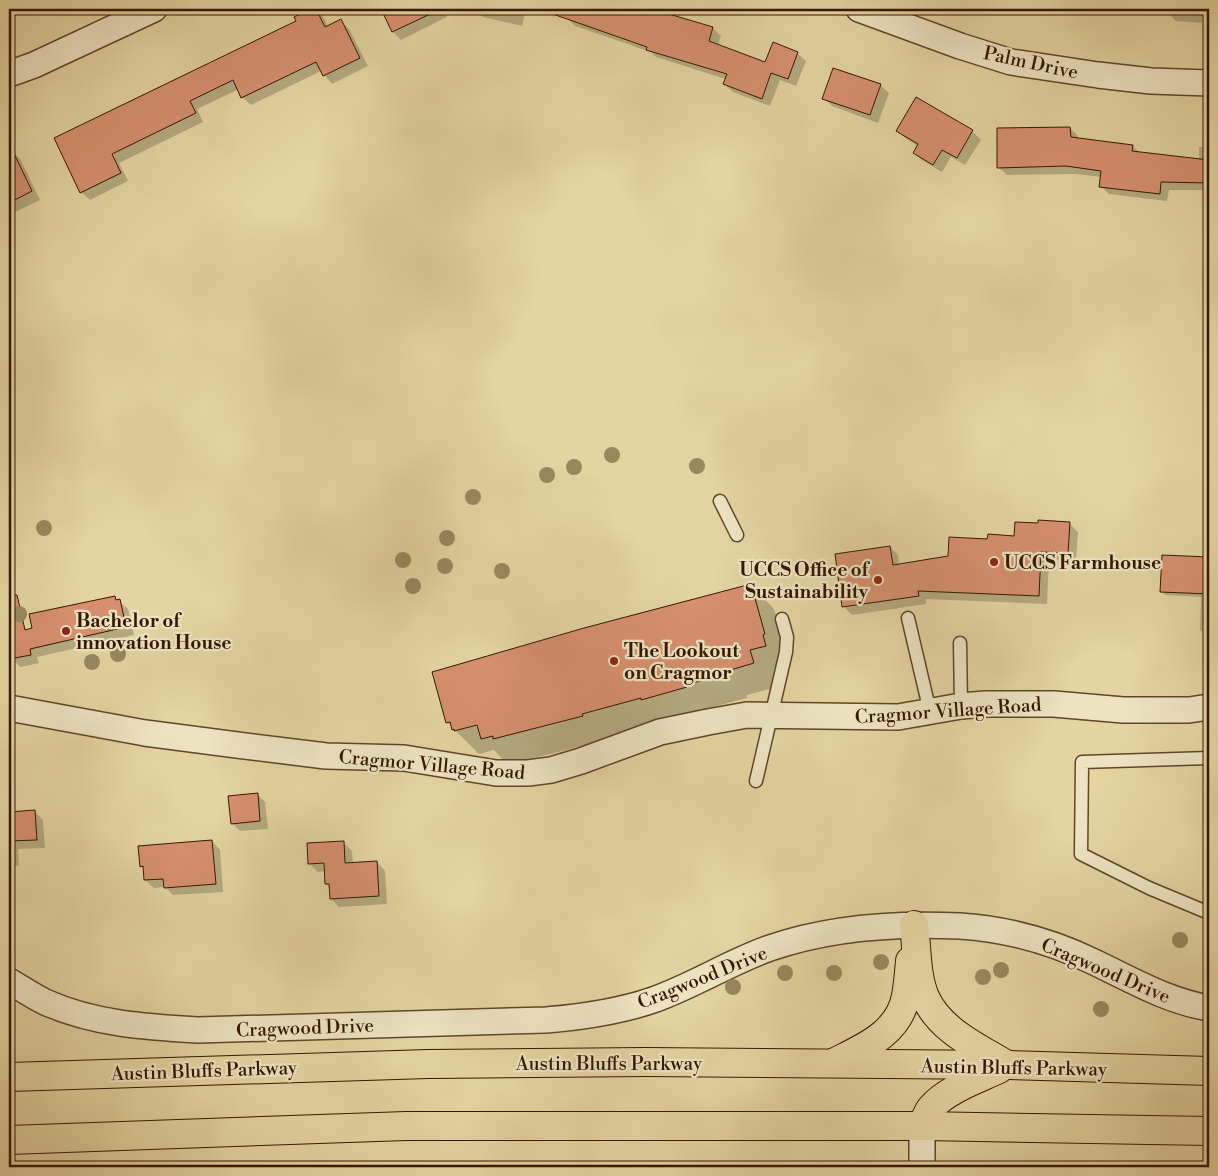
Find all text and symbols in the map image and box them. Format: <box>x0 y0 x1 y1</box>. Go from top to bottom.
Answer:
street label: Palm Drive <box>981 41 1080 85</box>
place label: UCCS Farmhouse <box>1004 551 1161 575</box>
marker: UCCS Farmhouse <box>988 556 1000 568</box>
place label: UCCS Office of Sustainability <box>739 558 870 604</box>
marker: UCCS Office of Sustainability <box>872 574 884 586</box>
place label: Bachelor of innovation House <box>76 609 232 655</box>
marker: Bachelor of innovation House <box>60 625 72 637</box>
place label: The Lookout on Cragmor <box>624 639 739 685</box>
marker: The Lookout on Cragmor <box>608 655 620 667</box>
street label: Cragmor Village Road <box>854 692 1042 729</box>
street label: Cragmor Village Road <box>338 745 526 785</box>
street label: Cragwood Drive <box>1037 933 1174 1009</box>
street label: Cragwood Drive <box>634 941 771 1015</box>
street label: Cragwood Drive <box>236 1014 374 1042</box>
street label: Austin Bluffs Parkway <box>515 1052 703 1076</box>
street label: Austin Bluffs Parkway <box>920 1054 1108 1082</box>
street label: Austin Bluffs Parkway <box>110 1056 298 1086</box>

